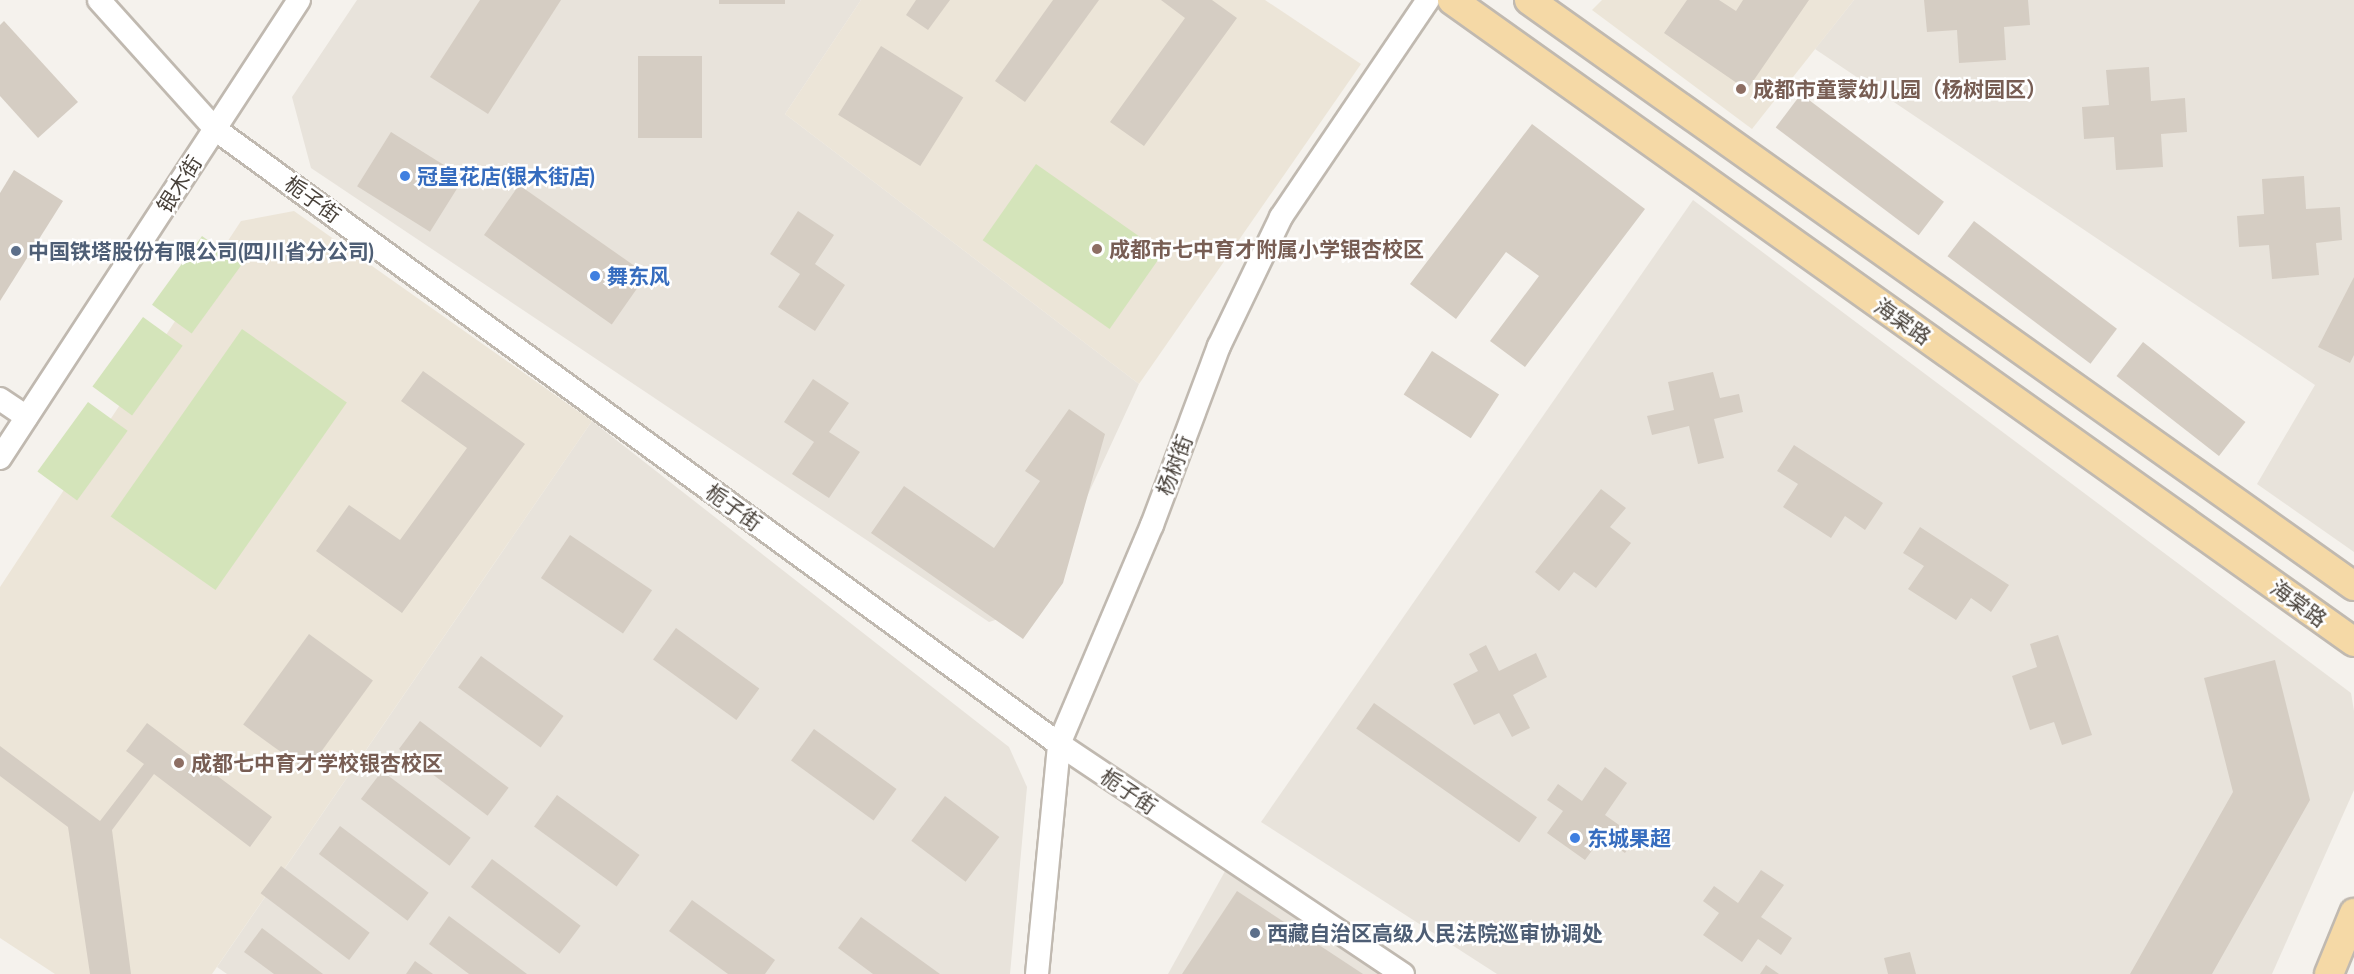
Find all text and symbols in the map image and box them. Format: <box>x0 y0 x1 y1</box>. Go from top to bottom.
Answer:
place label: 成都市童蒙幼儿园（杨树园区） <box>1753 76 2047 102</box>
marker: 成都市童蒙幼儿园（杨树园区） <box>1734 82 1748 96</box>
street label: 银木街 <box>151 151 207 217</box>
place label: 冠皇花店(银木街店) <box>417 163 595 189</box>
marker: 冠皇花店(银木街店) <box>398 169 412 183</box>
street label: 栀子街 <box>280 170 346 228</box>
place label: 成都市七中育才附属小学银杏校区 <box>1109 236 1424 262</box>
place label: 中国铁塔股份有限公司(四川省分公司) <box>28 238 374 264</box>
marker: 成都市七中育才附属小学银杏校区 <box>1090 242 1104 256</box>
marker: 中国铁塔股份有限公司(四川省分公司) <box>9 244 23 258</box>
place label: 舞东风 <box>607 263 670 289</box>
marker: 舞东风 <box>588 269 602 283</box>
street label: 海棠路 <box>1870 293 1936 349</box>
street label: 杨树街 <box>1151 431 1197 499</box>
street label: 栀子街 <box>701 478 767 536</box>
street label: 海棠路 <box>2266 574 2332 632</box>
place label: 成都七中育才学校银杏校区 <box>191 750 443 776</box>
marker: 成都七中育才学校银杏校区 <box>172 756 186 770</box>
street label: 栀子街 <box>1096 763 1162 819</box>
place label: 东城果超 <box>1587 825 1671 851</box>
marker: 东城果超 <box>1568 831 1582 845</box>
place label: 西藏自治区高级人民法院巡审协调处 <box>1267 920 1603 946</box>
marker: 西藏自治区高级人民法院巡审协调处 <box>1248 926 1262 940</box>

